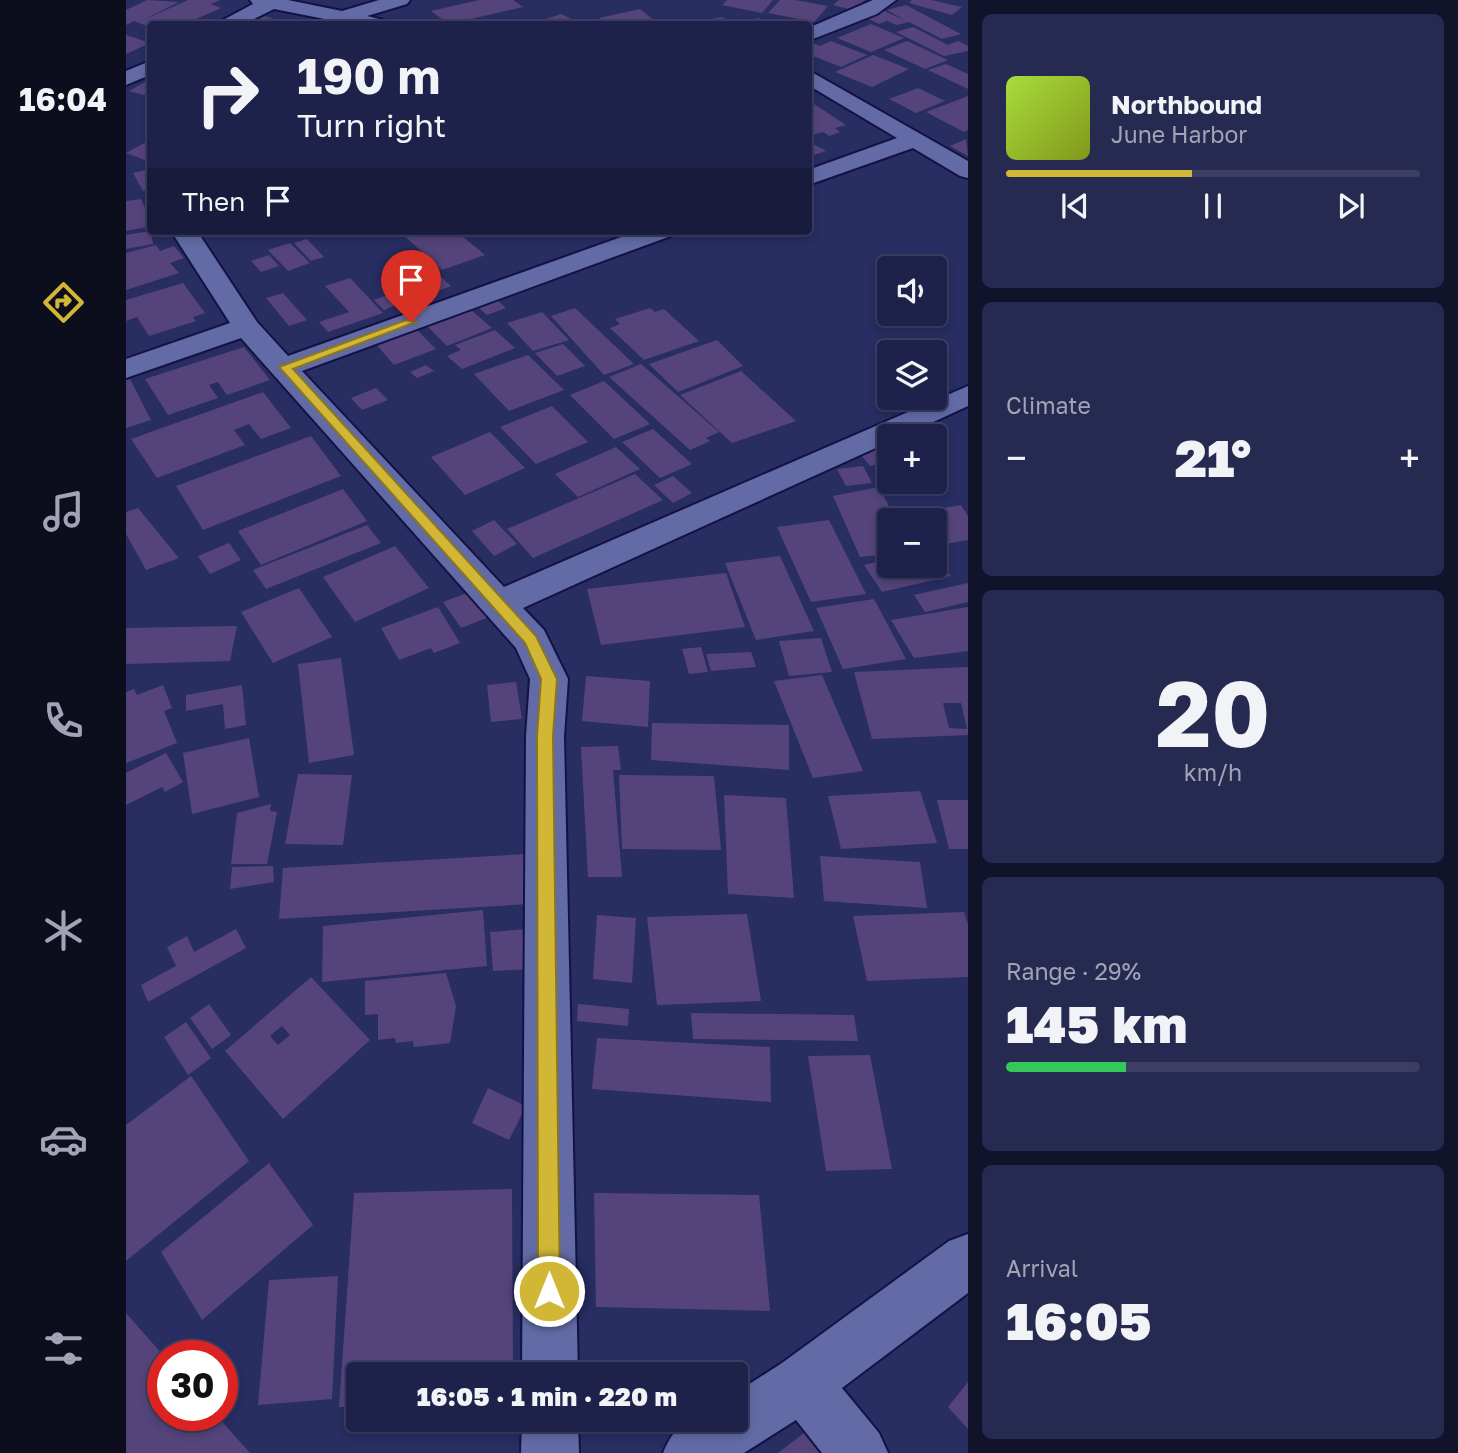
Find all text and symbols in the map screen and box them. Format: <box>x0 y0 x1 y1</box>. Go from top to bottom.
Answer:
text: 190 m <box>297 46 440 105</box>
icon: right <box>182 49 273 140</box>
text: 16:04 <box>19 80 107 118</box>
text: Northbound <box>1111 89 1262 120</box>
text: Turn right <box>297 106 446 144</box>
text: June Harbor <box>1111 120 1247 148</box>
icon: arrive <box>259 182 297 220</box>
text: Then <box>182 186 245 217</box>
icon: previous <box>1056 187 1094 225</box>
icon: pause <box>1194 187 1232 225</box>
icon: next <box>1332 187 1370 225</box>
pin <box>381 250 441 322</box>
map controls <box>877 256 947 578</box>
button: sound <box>877 256 947 326</box>
icon: arrive <box>392 261 430 299</box>
icon: directions <box>39 278 88 327</box>
button: layers <box>877 340 947 410</box>
text: Climate <box>1006 391 1091 419</box>
button: + <box>877 424 947 494</box>
text: 21° <box>1175 426 1251 488</box>
text: − <box>1006 435 1027 480</box>
text: + <box>1399 435 1420 480</box>
icon: music <box>39 487 88 536</box>
button: − <box>877 508 947 578</box>
text: 20 <box>1156 658 1270 767</box>
icon: phone <box>39 696 88 745</box>
text: km/h <box>1184 758 1242 786</box>
icon: climate <box>39 906 88 955</box>
text: Range · 29% <box>1006 957 1141 985</box>
text: 145 km <box>1006 992 1188 1054</box>
icon: car <box>39 1115 88 1164</box>
position arrow <box>512 1254 586 1328</box>
text: Arrival <box>1006 1254 1078 1282</box>
text: 16:05 <box>1006 1289 1152 1351</box>
icon: filters <box>39 1324 88 1373</box>
speed limit sign: 30 <box>147 1340 238 1431</box>
text: 16:05 · 1 min · 220 m <box>417 1381 677 1412</box>

